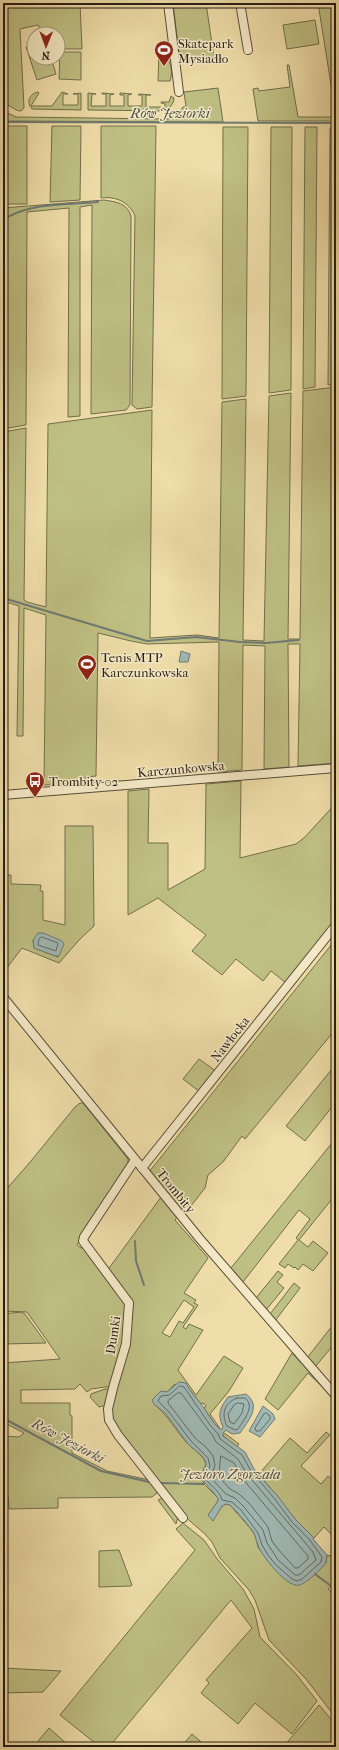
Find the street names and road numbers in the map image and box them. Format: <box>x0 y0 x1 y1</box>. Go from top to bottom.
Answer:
street label: Karczunkowska <box>137 758 226 780</box>
street label: Nawłocka <box>208 1013 253 1065</box>
street label: Trombity <box>154 1166 199 1217</box>
street label: Dumki <box>103 1315 123 1355</box>

